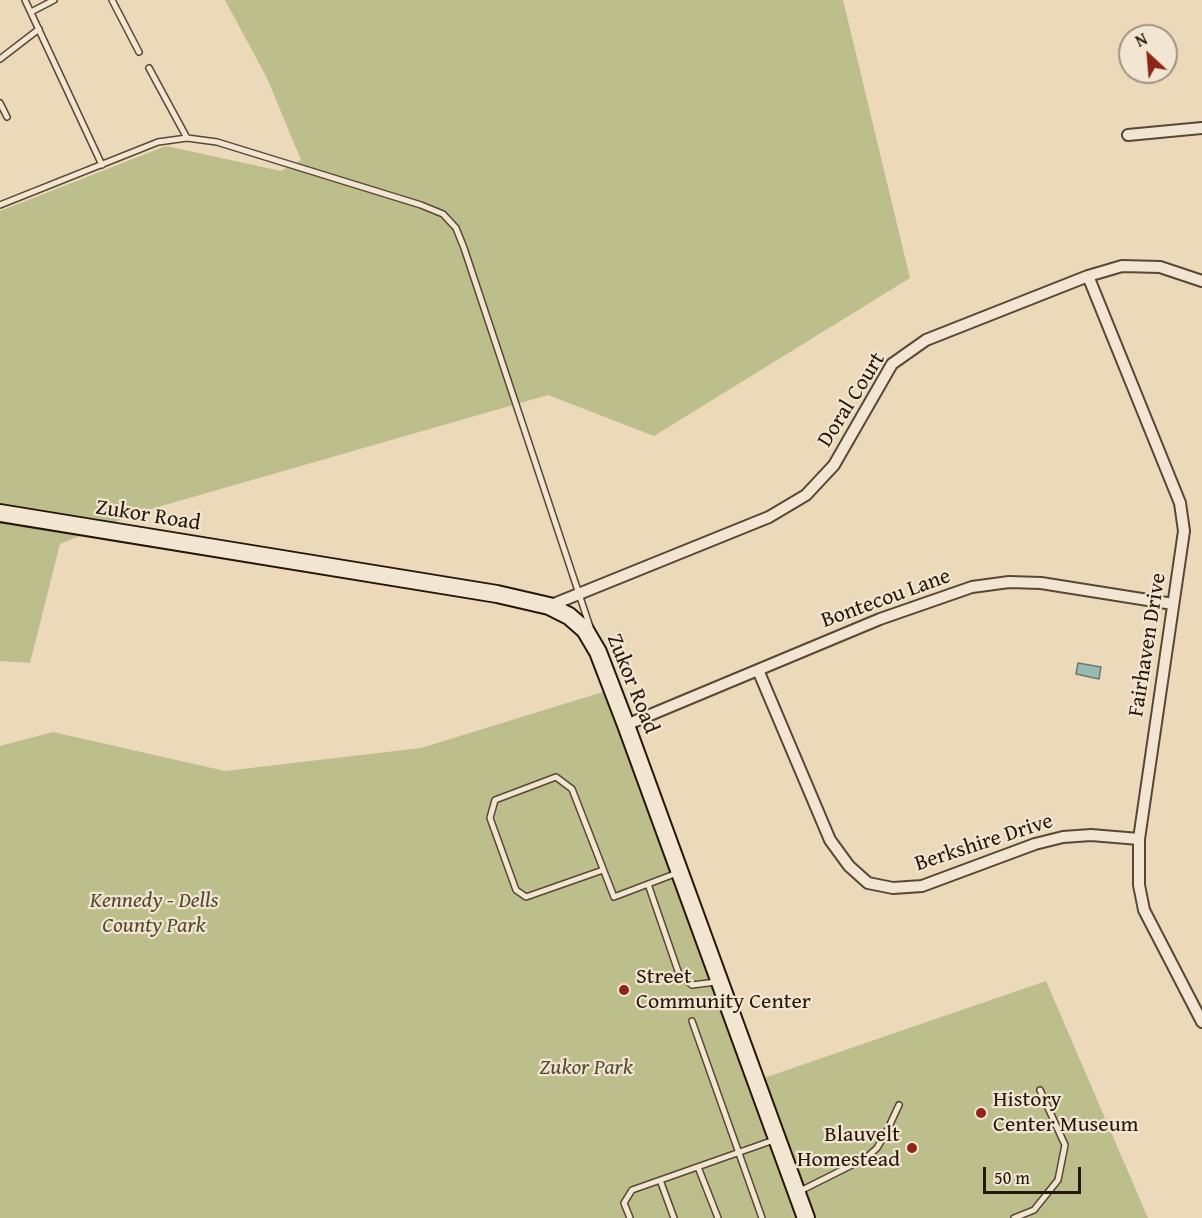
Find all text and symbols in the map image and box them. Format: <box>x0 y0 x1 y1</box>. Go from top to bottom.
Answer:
north arrow <box>1118 24 1178 84</box>
text: N <box>1131 26 1151 53</box>
street label: Doral Court <box>813 348 891 452</box>
street label: Zukor Road <box>94 495 202 537</box>
street label: Bontecou Lane <box>818 563 954 635</box>
street label: Fairhaven Drive <box>1124 571 1172 719</box>
street label: Zukor Road <box>600 630 664 738</box>
street label: Berkshire Drive <box>912 808 1056 878</box>
park label: Kennedy - Dells County Park <box>90 888 218 939</box>
place label: Street Community Center <box>636 964 811 1016</box>
marker: Street Community Center <box>617 983 631 997</box>
park label: Zukor Park <box>539 1055 633 1081</box>
place label: History Center Museum <box>993 1087 1139 1138</box>
marker: History Center Museum <box>974 1106 988 1120</box>
place label: Blauvelt Homestead <box>797 1122 900 1174</box>
marker: Blauvelt Homestead <box>905 1141 919 1155</box>
scale bar <box>986 1155 1084 1193</box>
text: 50 m <box>994 1164 1030 1191</box>

